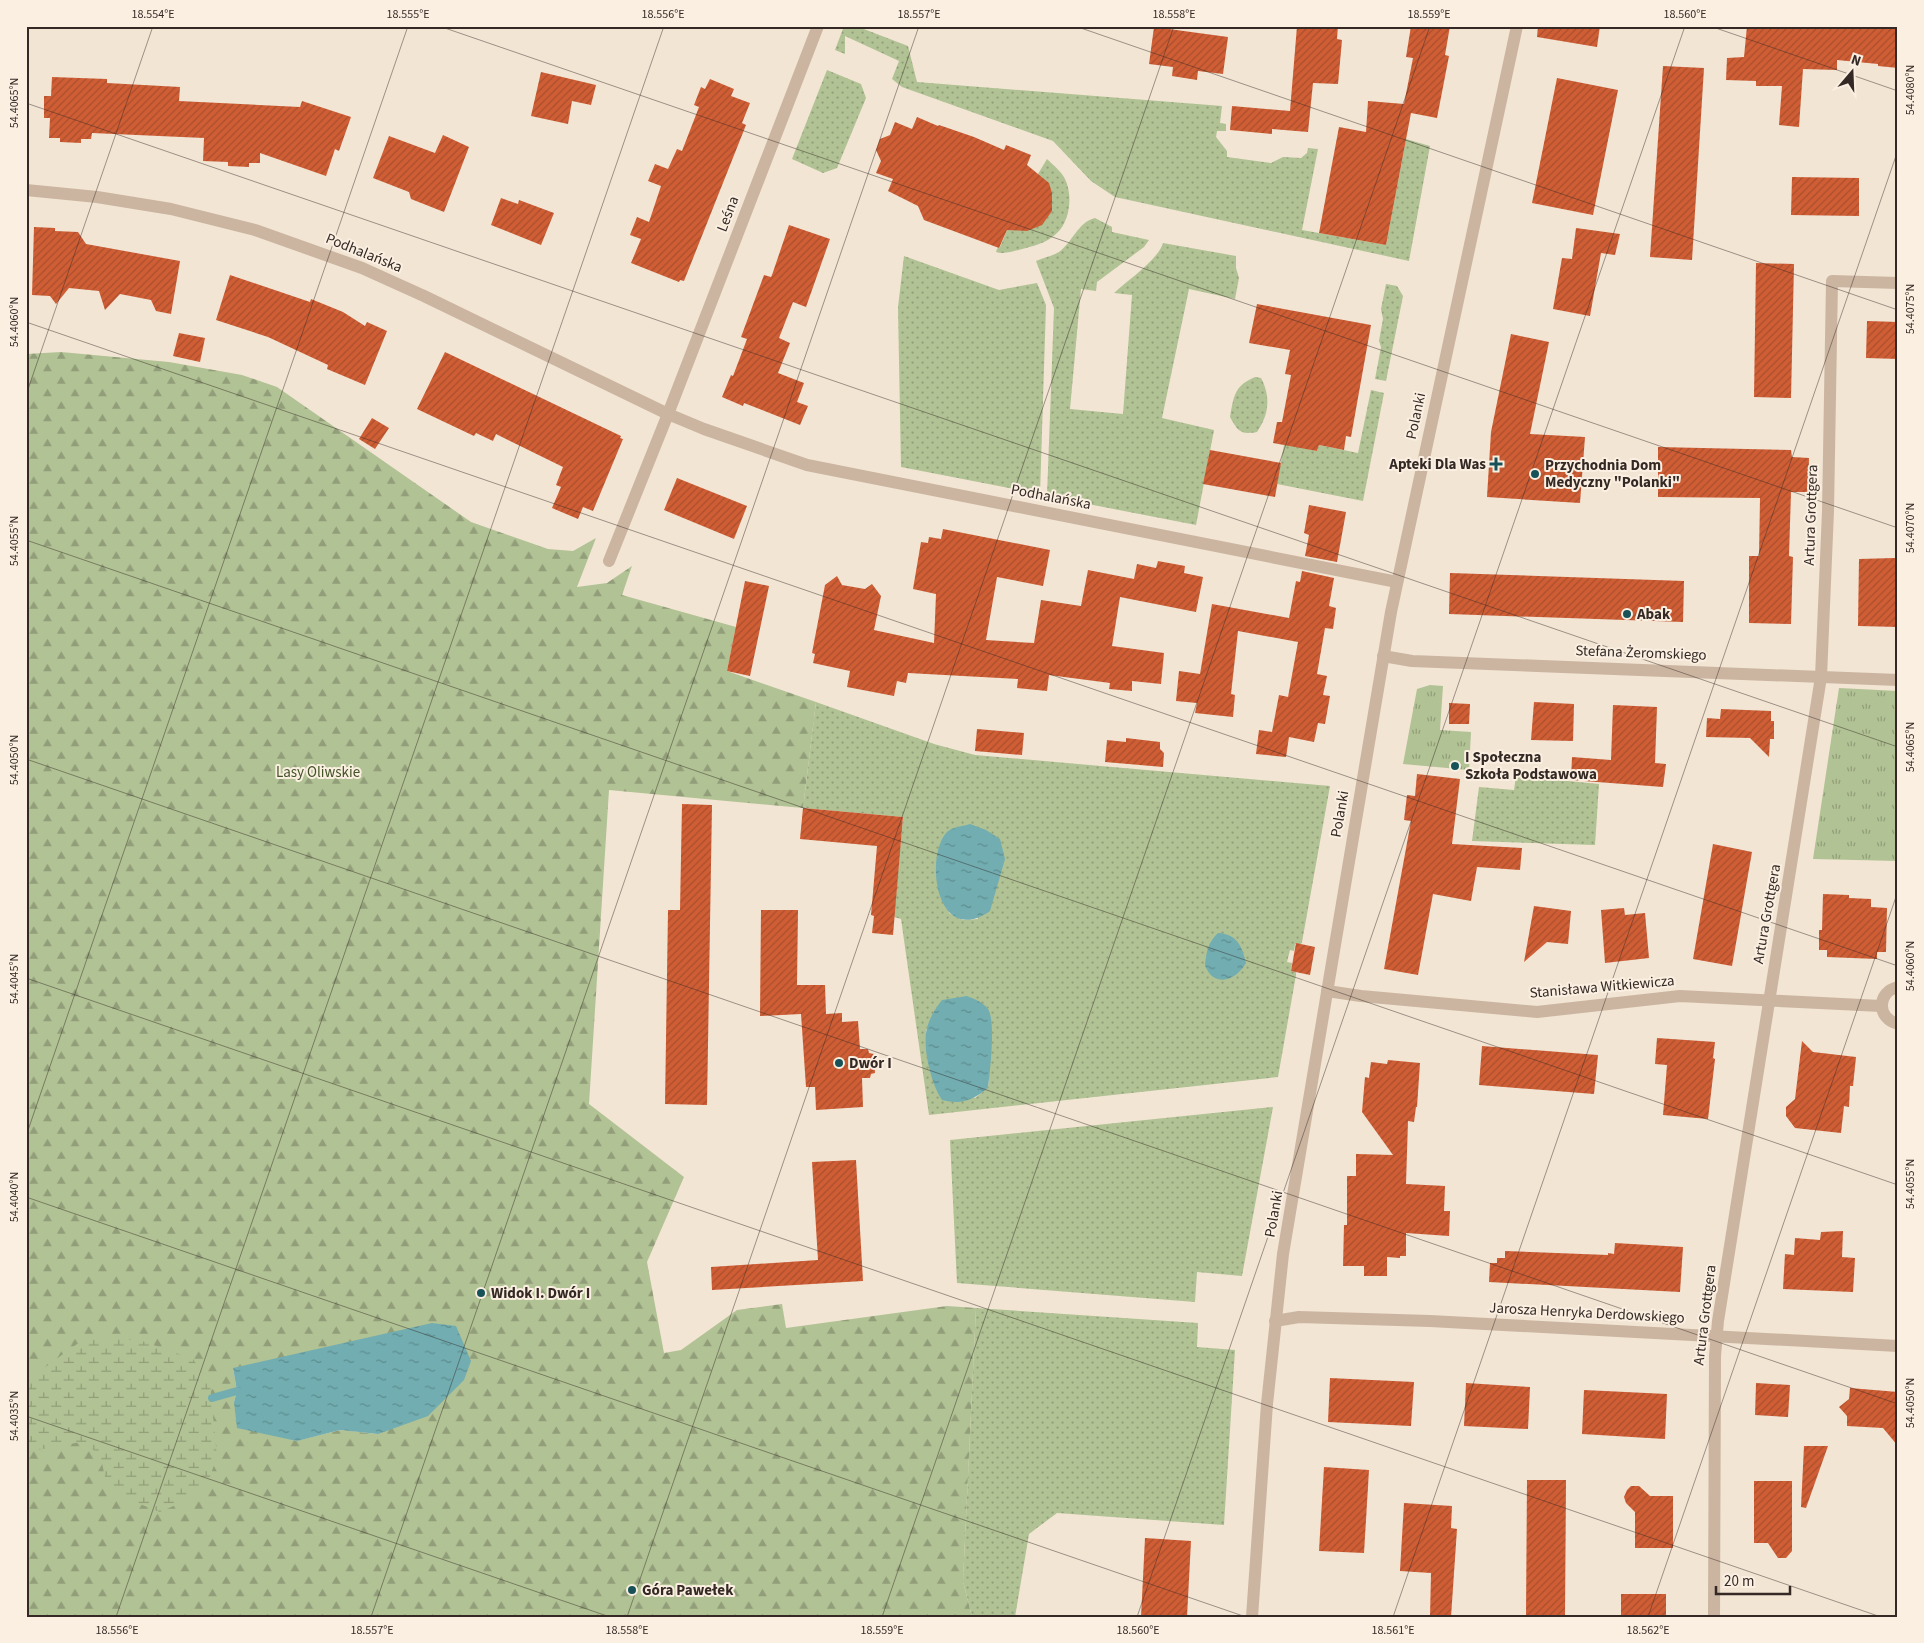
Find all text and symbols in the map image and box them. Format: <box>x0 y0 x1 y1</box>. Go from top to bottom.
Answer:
text: 18.554°E <box>131 6 175 23</box>
text: 18.555°E <box>386 6 430 23</box>
text: 18.556°E <box>641 6 685 23</box>
text: 18.557°E <box>897 6 941 23</box>
text: 18.558°E <box>1152 6 1196 23</box>
text: 18.559°E <box>1407 6 1451 23</box>
text: 18.560°E <box>1663 6 1707 23</box>
north arrow <box>1826 48 1876 98</box>
text: N <box>1848 50 1864 72</box>
text: 54.4080°N <box>1902 65 1919 115</box>
text: 54.4065°N <box>6 78 23 128</box>
street label: Leśna <box>712 193 744 235</box>
street label: Podhalańska <box>323 228 405 278</box>
text: 54.4075°N <box>1902 284 1919 334</box>
text: 54.4060°N <box>6 297 23 347</box>
street label: Polanki <box>1401 391 1431 441</box>
place label: Apteki Dla Was <box>1388 454 1486 475</box>
place label: Przychodnia Dom Medyczny "Polanki" <box>1545 455 1680 493</box>
marker: Apteki Dla Was <box>1490 458 1502 470</box>
street label: Artura Grottgera <box>1799 464 1823 566</box>
marker: Przychodnia Dom Medyczny "Polanki" <box>1529 468 1541 480</box>
street label: Podhalańska <box>1009 479 1093 515</box>
text: 54.4070°N <box>1902 503 1919 553</box>
text: 54.4055°N <box>6 516 23 566</box>
place label: Abak <box>1636 604 1671 625</box>
marker: Abak <box>1621 608 1633 620</box>
street label: Stefana Żeromskiego <box>1575 640 1707 666</box>
text: 54.4065°N <box>1902 722 1919 772</box>
text: 54.4050°N <box>6 735 23 785</box>
place label: I Społeczna Szkoła Podstawowa <box>1465 747 1597 785</box>
marker: I Społeczna Szkoła Podstawowa <box>1449 760 1461 772</box>
park label: Lasy Oliwskie <box>276 762 360 783</box>
street label: Polanki <box>1326 789 1354 839</box>
street label: Artura Grottgera <box>1748 862 1786 966</box>
text: 54.4060°N <box>1902 941 1919 991</box>
text: 54.4045°N <box>6 954 23 1004</box>
street label: Stanisława Witkiewicza <box>1529 970 1675 1004</box>
place label: Dwór I <box>849 1053 892 1074</box>
marker: Dwór I <box>833 1057 845 1069</box>
text: 54.4055°N <box>1902 1159 1919 1209</box>
text: 54.4040°N <box>6 1172 23 1222</box>
street label: Polanki <box>1260 1189 1288 1239</box>
street label: Artura Grottgera <box>1688 1264 1722 1366</box>
place label: Widok I. Dwór I <box>491 1283 590 1304</box>
marker: Widok I. Dwór I <box>475 1287 487 1299</box>
street label: Jarosza Henryka Derdowskiego <box>1489 1297 1685 1329</box>
text: 54.4050°N <box>1902 1378 1919 1428</box>
text: 54.4035°N <box>6 1391 23 1441</box>
scale bar <box>1716 1563 1790 1595</box>
text: 20 m <box>1724 1571 1754 1592</box>
place label: Góra Pawełek <box>642 1580 734 1601</box>
marker: Góra Pawełek <box>626 1584 638 1596</box>
text: 18.556°E <box>95 1622 139 1639</box>
text: 18.557°E <box>350 1622 394 1639</box>
text: 18.558°E <box>605 1622 649 1639</box>
text: 18.559°E <box>860 1622 904 1639</box>
text: 18.560°E <box>1116 1622 1160 1639</box>
text: 18.561°E <box>1371 1622 1415 1639</box>
text: 18.562°E <box>1626 1622 1670 1639</box>

